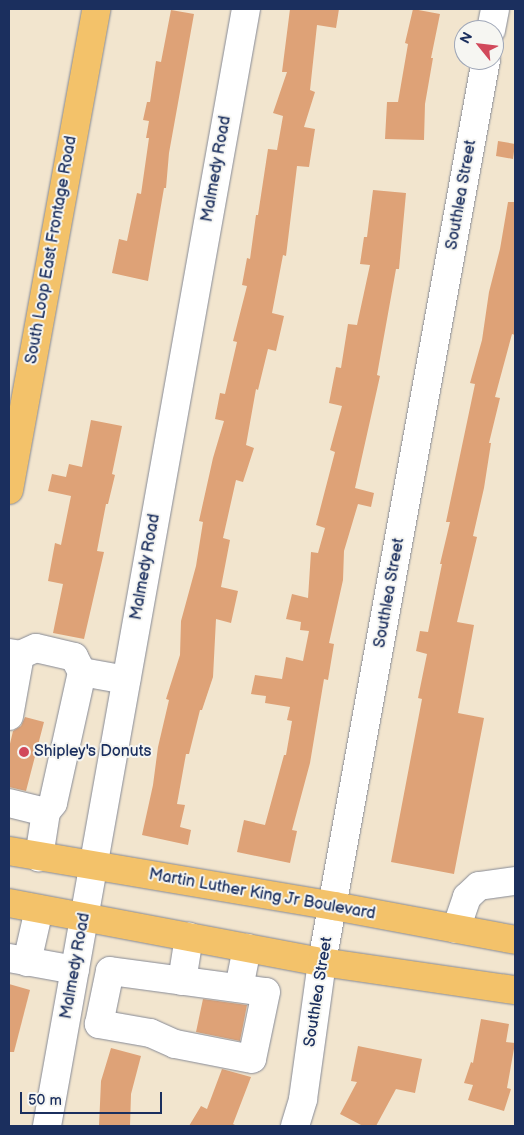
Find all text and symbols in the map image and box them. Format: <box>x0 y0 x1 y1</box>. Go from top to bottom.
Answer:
north arrow <box>454 20 504 70</box>
text: N <box>456 29 476 47</box>
street label: Malmedy Road <box>198 114 236 224</box>
street label: South Loop East Frontage Road <box>22 134 82 366</box>
street label: Southlea Street <box>443 138 481 252</box>
street label: Malmedy Road <box>127 512 165 622</box>
street label: Southlea Street <box>371 536 409 650</box>
place label: Shipley's Donuts <box>34 742 151 762</box>
marker: Shipley's Donuts <box>18 746 30 758</box>
street label: Martin Luther King Jr Boulevard <box>147 866 377 924</box>
street label: Malmedy Road <box>57 911 95 1021</box>
street label: Southlea Street <box>301 935 337 1049</box>
scale bar <box>22 1082 165 1114</box>
text: 50 m <box>28 1091 62 1110</box>

